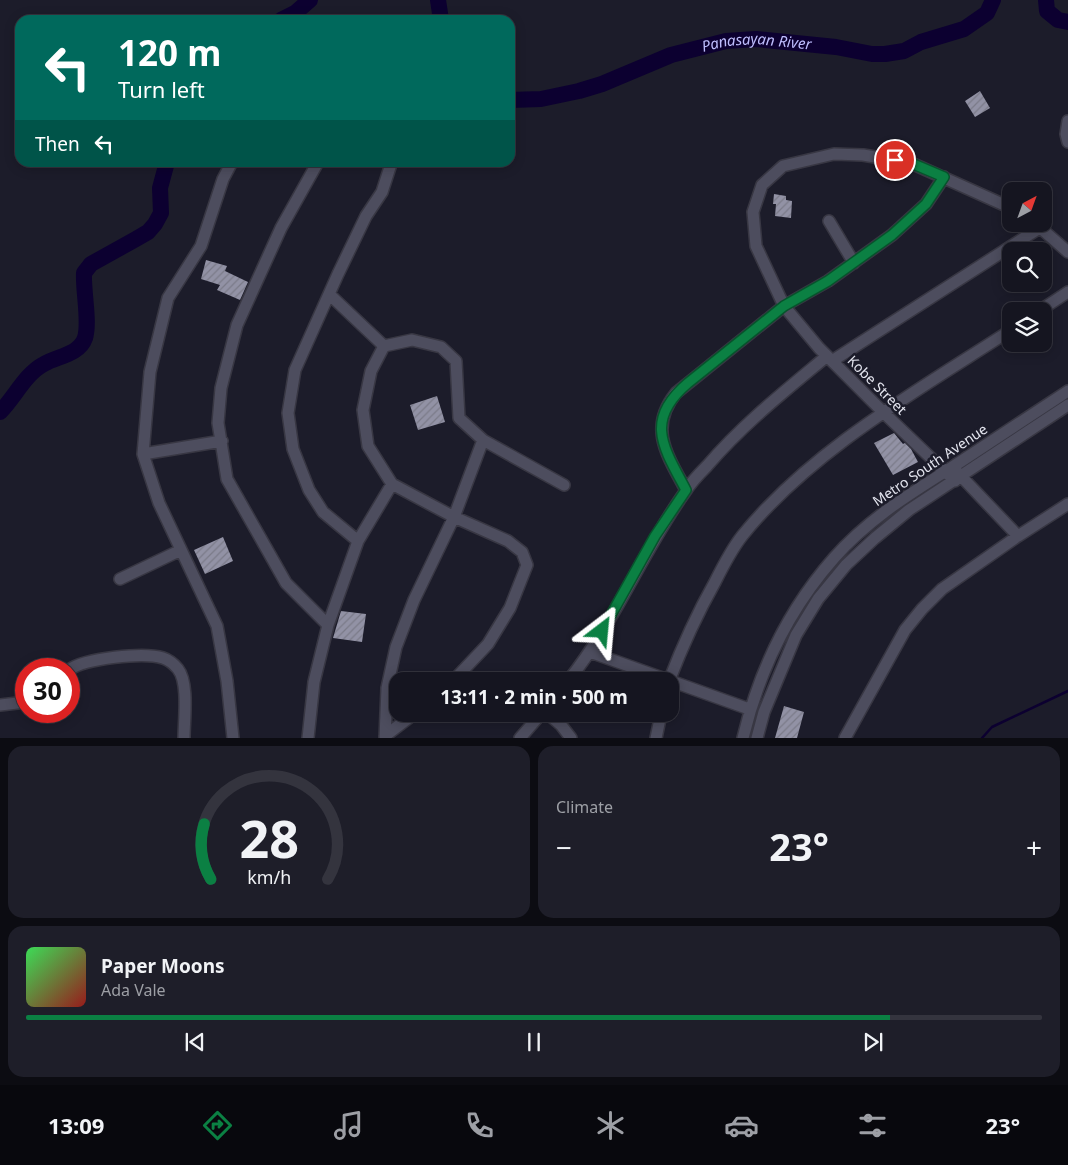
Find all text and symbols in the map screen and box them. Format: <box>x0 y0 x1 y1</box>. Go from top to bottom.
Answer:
water label: Panasayan River <box>699 28 813 56</box>
text: 120 m <box>118 29 221 76</box>
icon: left <box>35 35 100 100</box>
text: Turn left <box>118 74 205 104</box>
icon: left <box>90 130 118 158</box>
text: Then <box>35 131 80 157</box>
pin <box>874 139 916 181</box>
icon: arrive <box>881 146 909 174</box>
north arrow <box>1002 182 1052 232</box>
map controls <box>1002 182 1052 352</box>
button: search <box>1002 242 1052 292</box>
button: layers <box>1002 302 1052 352</box>
street label: Kobe Street <box>844 351 911 418</box>
street label: Metro South Avenue <box>869 419 991 510</box>
position arrow <box>575 604 627 656</box>
speed limit sign: 30 <box>15 658 80 723</box>
text: 13:11 · 2 min · 500 m <box>440 684 628 710</box>
text: Climate <box>556 796 613 818</box>
text: 28 <box>239 802 299 873</box>
text: 23° <box>769 820 829 872</box>
text: − <box>556 828 572 866</box>
text: + <box>1026 828 1042 866</box>
text: km/h <box>247 865 291 889</box>
text: Paper Moons <box>101 953 225 979</box>
text: Ada Vale <box>101 979 166 1001</box>
icon: previous <box>181 1028 209 1056</box>
icon: pause <box>520 1028 548 1056</box>
icon: next <box>859 1028 887 1056</box>
icon: directions <box>200 1108 235 1143</box>
icon: music <box>331 1108 366 1143</box>
icon: phone <box>462 1108 497 1143</box>
icon: climate <box>593 1108 628 1143</box>
icon: car <box>724 1108 759 1143</box>
icon: filters <box>855 1108 890 1143</box>
text: 13:09 <box>48 1110 104 1140</box>
text: 23° <box>985 1110 1020 1140</box>

